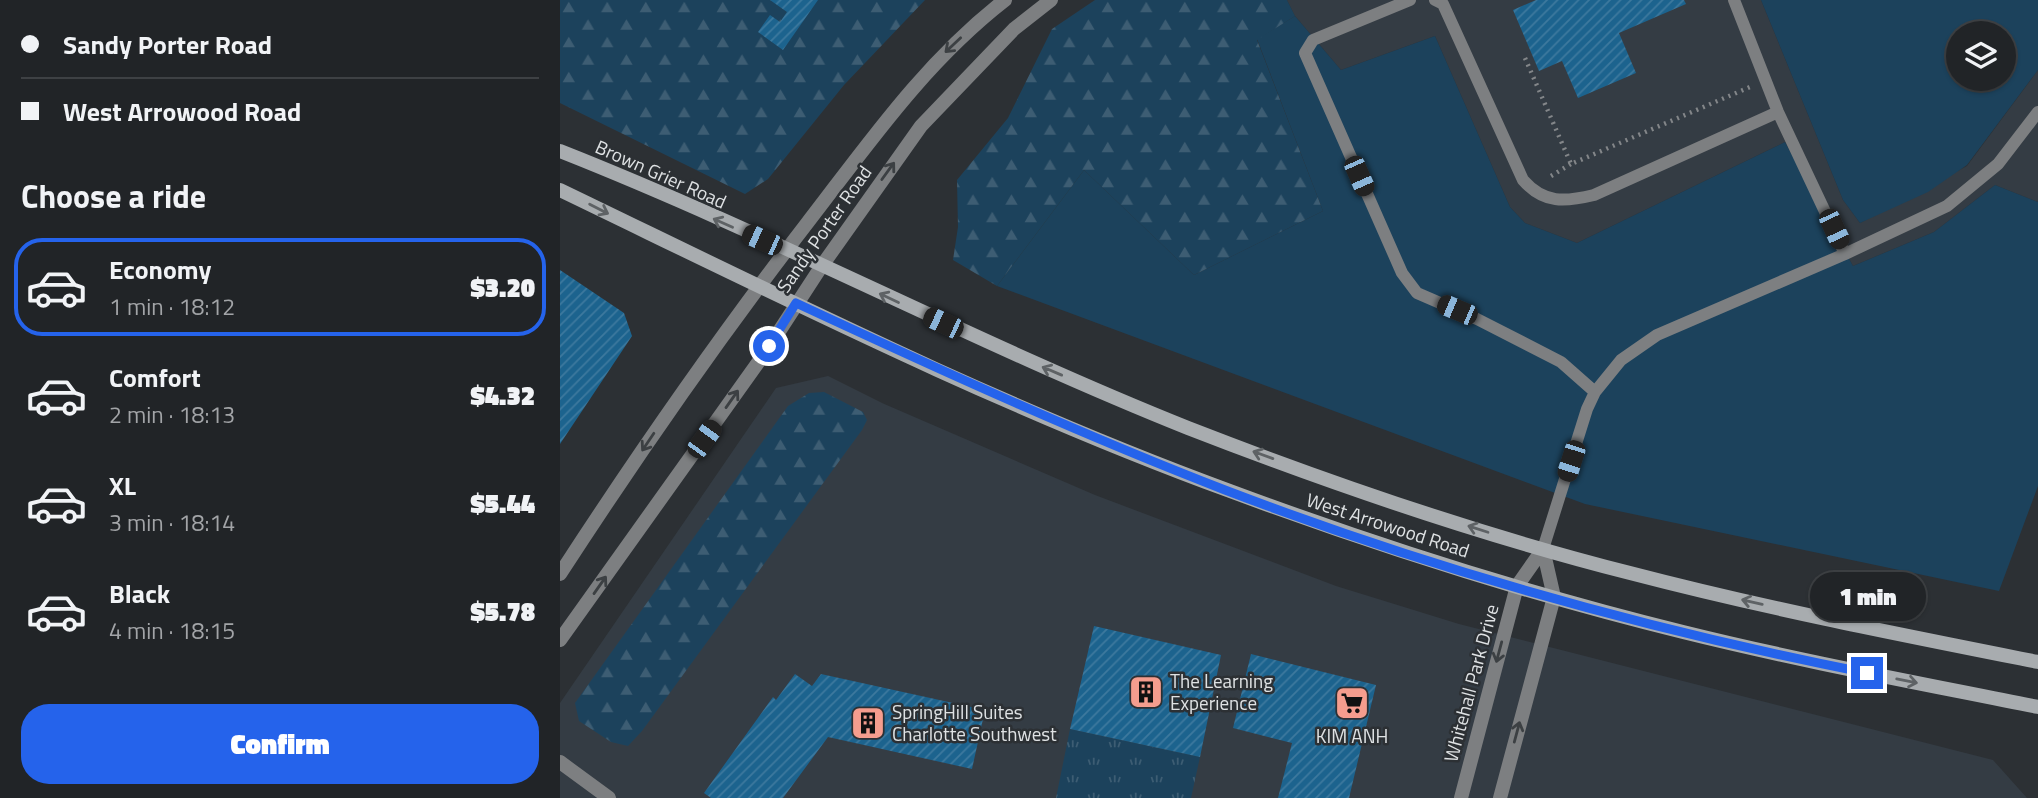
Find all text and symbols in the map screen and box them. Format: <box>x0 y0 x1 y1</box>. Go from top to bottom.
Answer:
map controls <box>1946 21 2016 91</box>
button: layers <box>1946 21 2016 91</box>
text: Sandy Porter Road <box>63 25 272 64</box>
one-way arrow <box>945 36 962 53</box>
text: West Arrowood Road <box>63 92 301 131</box>
street label: Brown Grier Road <box>591 132 731 215</box>
car <box>1341 153 1378 199</box>
street label: Sandy Porter Road <box>769 159 878 298</box>
one-way arrow <box>880 161 895 180</box>
text: Choose a ride <box>21 172 206 220</box>
one-way arrow <box>588 203 609 217</box>
car <box>1816 206 1853 252</box>
one-way arrow <box>713 216 734 229</box>
car <box>739 222 786 258</box>
text: Economy <box>109 250 211 289</box>
icon: car <box>25 256 88 319</box>
text: $3.20 <box>470 268 535 307</box>
text: 1 min · 18:12 <box>109 289 235 324</box>
one-way arrow <box>879 290 900 304</box>
car <box>1434 292 1481 328</box>
car <box>920 305 967 341</box>
route start <box>753 330 785 362</box>
text: Comfort <box>109 358 201 397</box>
icon: car <box>25 364 88 427</box>
one-way arrow <box>1041 364 1063 377</box>
text: $4.32 <box>470 376 535 415</box>
one-way arrow <box>725 390 739 409</box>
text: 2 min · 18:13 <box>109 397 235 432</box>
car <box>684 416 725 462</box>
one-way arrow <box>641 432 655 451</box>
car <box>1555 438 1588 484</box>
one-way arrow <box>1252 448 1274 461</box>
text: XL <box>109 466 136 505</box>
icon: car <box>25 472 88 535</box>
text: $5.44 <box>470 484 535 523</box>
street label: West Arrowood Road <box>1303 485 1473 565</box>
text: 3 min · 18:14 <box>109 505 235 540</box>
one-way arrow <box>1467 522 1489 535</box>
callout: 1 min <box>1809 572 1925 620</box>
text: Black <box>109 574 170 613</box>
one-way arrow <box>592 576 607 595</box>
text: 1 min <box>1839 579 1897 614</box>
icon: car <box>25 580 88 643</box>
text: $5.78 <box>470 592 535 631</box>
one-way arrow <box>1741 595 1764 608</box>
street label: Whitehall Park Drive <box>1436 601 1506 765</box>
text: 4 min · 18:15 <box>109 613 235 648</box>
one-way arrow <box>1492 640 1505 663</box>
route end <box>1851 657 1883 689</box>
place label: The Learning Experience <box>1170 666 1273 717</box>
building icon: The Learning Experience <box>1127 673 1165 711</box>
one-way arrow <box>1895 675 1917 688</box>
supermarket icon: KIM ANH <box>1333 684 1371 722</box>
place label: SpringHill Suites Charlotte Southwest <box>892 697 1057 748</box>
button: Confirm <box>21 704 539 784</box>
building icon: SpringHill Suites Charlotte Southwest <box>849 704 887 742</box>
place label: KIM ANH <box>1316 721 1388 750</box>
one-way arrow <box>1511 721 1524 744</box>

